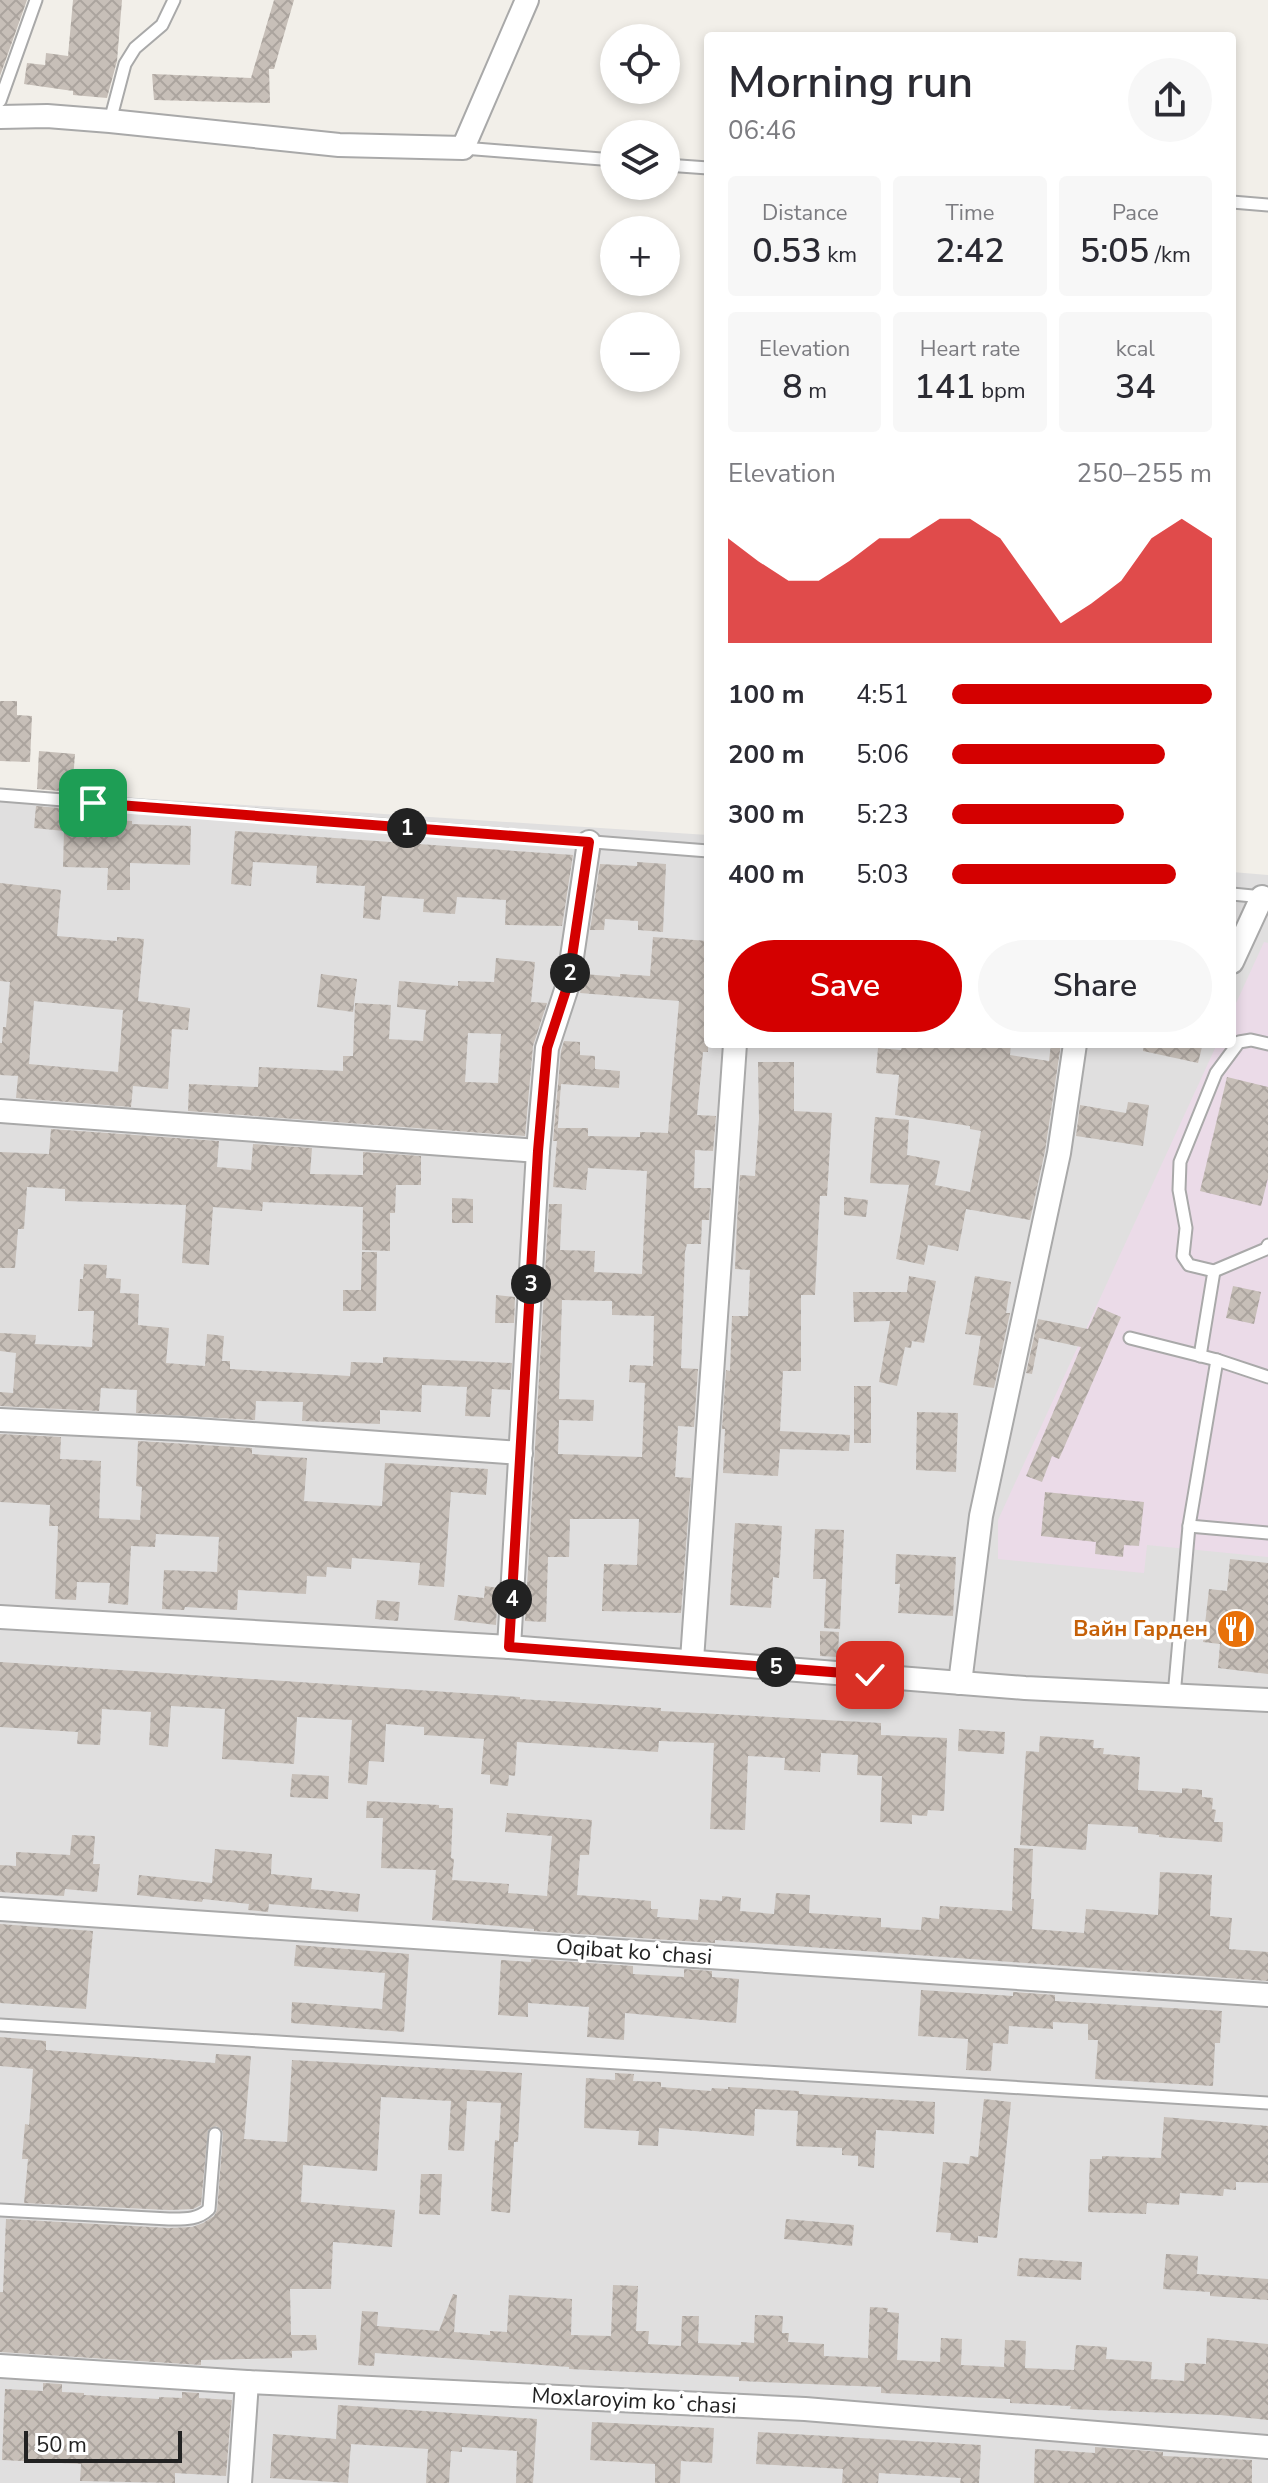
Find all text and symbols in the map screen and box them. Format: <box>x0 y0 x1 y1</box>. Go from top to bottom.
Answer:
map controls <box>600 24 680 392</box>
button: locate <box>600 24 680 104</box>
text: Morning run <box>728 53 973 113</box>
button: share <box>1128 58 1212 142</box>
text: 06:46 <box>728 113 796 148</box>
button: layers <box>600 120 680 200</box>
text: Distance <box>762 198 847 228</box>
text: Time <box>946 198 994 228</box>
text: Pace <box>1112 198 1159 228</box>
button: + <box>600 216 680 296</box>
text: 0.53 <box>752 228 822 274</box>
text: 2:42 <box>935 228 1005 274</box>
text: 5:05 <box>1080 228 1149 274</box>
text: km <box>822 240 857 270</box>
text: /km <box>1149 240 1191 270</box>
button: − <box>600 312 680 392</box>
text: Elevation <box>759 334 850 364</box>
text: Heart rate <box>920 334 1020 364</box>
text: kcal <box>1116 334 1155 364</box>
text: 8 <box>782 364 803 410</box>
text: 141 <box>914 364 976 410</box>
text: 34 <box>1115 364 1156 410</box>
text: m <box>803 376 827 406</box>
text: bpm <box>976 376 1026 406</box>
text: Elevation <box>728 456 836 491</box>
text: 250–255 m <box>1076 456 1212 491</box>
text: 100 m <box>728 677 805 712</box>
text: 4:51 <box>856 677 909 712</box>
text: 200 m <box>728 737 805 772</box>
text: 5:06 <box>856 737 909 772</box>
pin <box>59 769 127 837</box>
icon: arrive <box>71 781 115 825</box>
text: 300 m <box>728 797 805 832</box>
text: 5:23 <box>856 797 909 832</box>
pin: 1 <box>387 808 427 848</box>
text: 1 <box>400 813 414 843</box>
text: 400 m <box>728 857 805 892</box>
text: 5:03 <box>856 857 909 892</box>
button: Save <box>728 940 962 1032</box>
button: Share <box>978 940 1212 1032</box>
pin: 2 <box>550 953 590 993</box>
text: 2 <box>563 958 577 988</box>
pin: 3 <box>511 1264 551 1304</box>
text: 3 <box>524 1269 538 1299</box>
pin: 4 <box>492 1579 532 1619</box>
text: 4 <box>505 1584 519 1614</box>
restaurant icon: Вайн Гарден <box>1215 1608 1257 1650</box>
place label: Вайн Гарден <box>1073 1614 1208 1644</box>
pin <box>836 1641 904 1709</box>
pin: 5 <box>756 1647 796 1687</box>
text: 5 <box>769 1652 783 1682</box>
icon: check <box>848 1653 892 1697</box>
street label: Oqibat koʻchasi <box>555 1932 713 1972</box>
street label: Moxlaroyim koʻchasi <box>531 2381 737 2421</box>
scale bar <box>24 2427 182 2463</box>
text: 50 m <box>36 2430 87 2460</box>

